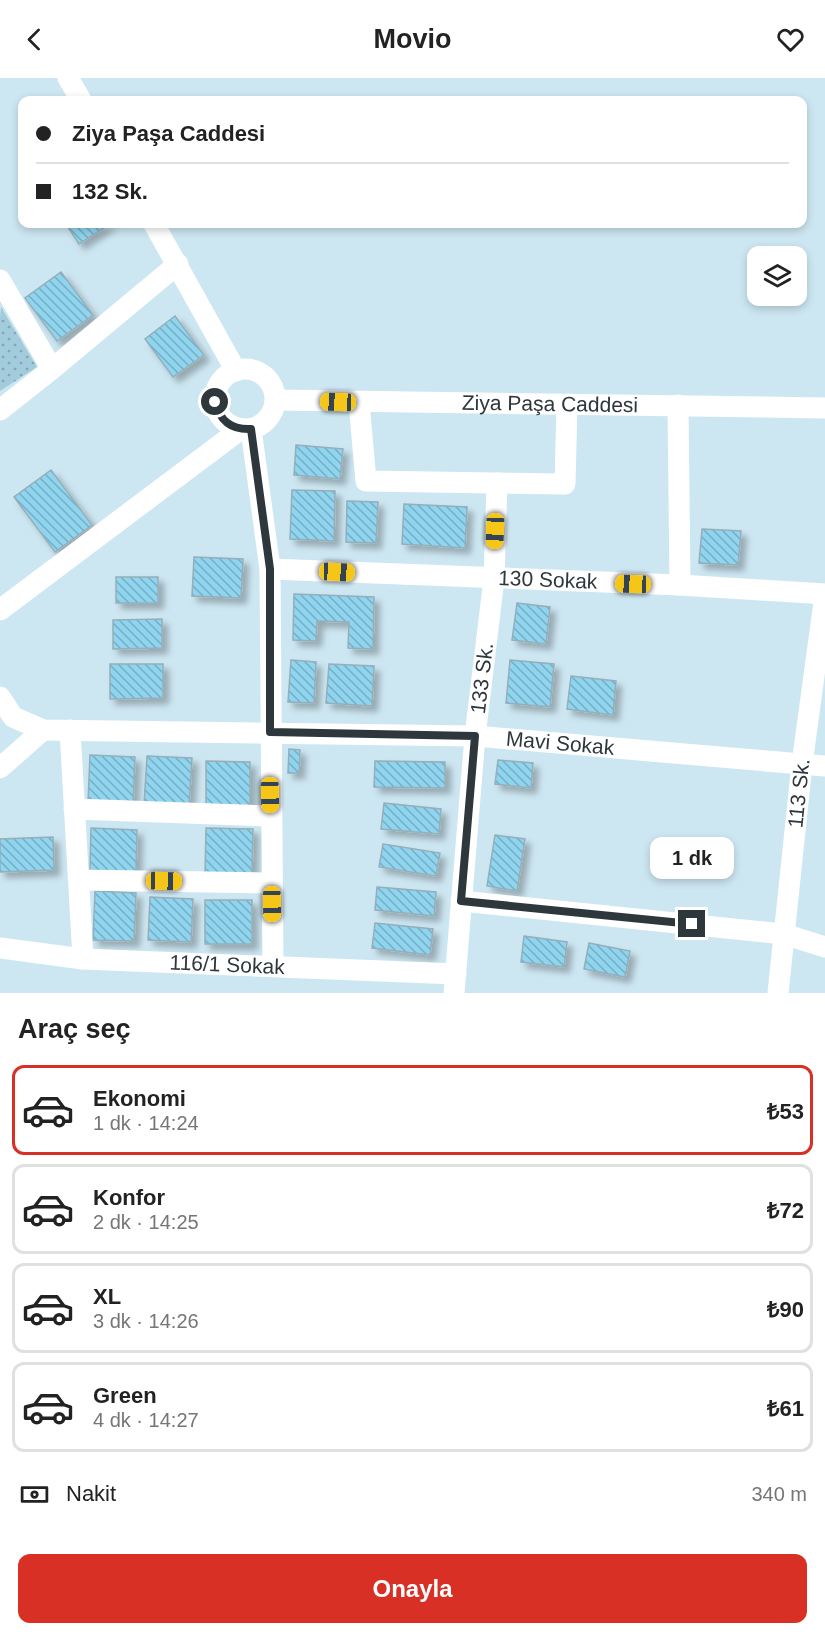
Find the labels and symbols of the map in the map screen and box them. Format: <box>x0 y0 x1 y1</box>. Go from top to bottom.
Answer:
route start <box>201 388 228 415</box>
street label: Ziya Paşa Caddesi <box>462 391 638 416</box>
car <box>320 392 356 412</box>
car <box>485 513 505 549</box>
car <box>319 562 355 582</box>
street label: 130 Sokak <box>498 566 598 593</box>
car <box>615 574 651 594</box>
street label: 133 Sk. <box>466 641 497 715</box>
street label: Mavi Sokak <box>505 727 616 759</box>
street label: 113 Sk. <box>783 757 814 829</box>
car <box>261 777 279 813</box>
callout: 1 dk <box>650 837 734 879</box>
car <box>146 872 182 890</box>
car <box>263 886 281 922</box>
route end <box>678 910 705 937</box>
street label: 116/1 Sokak <box>169 950 286 978</box>

